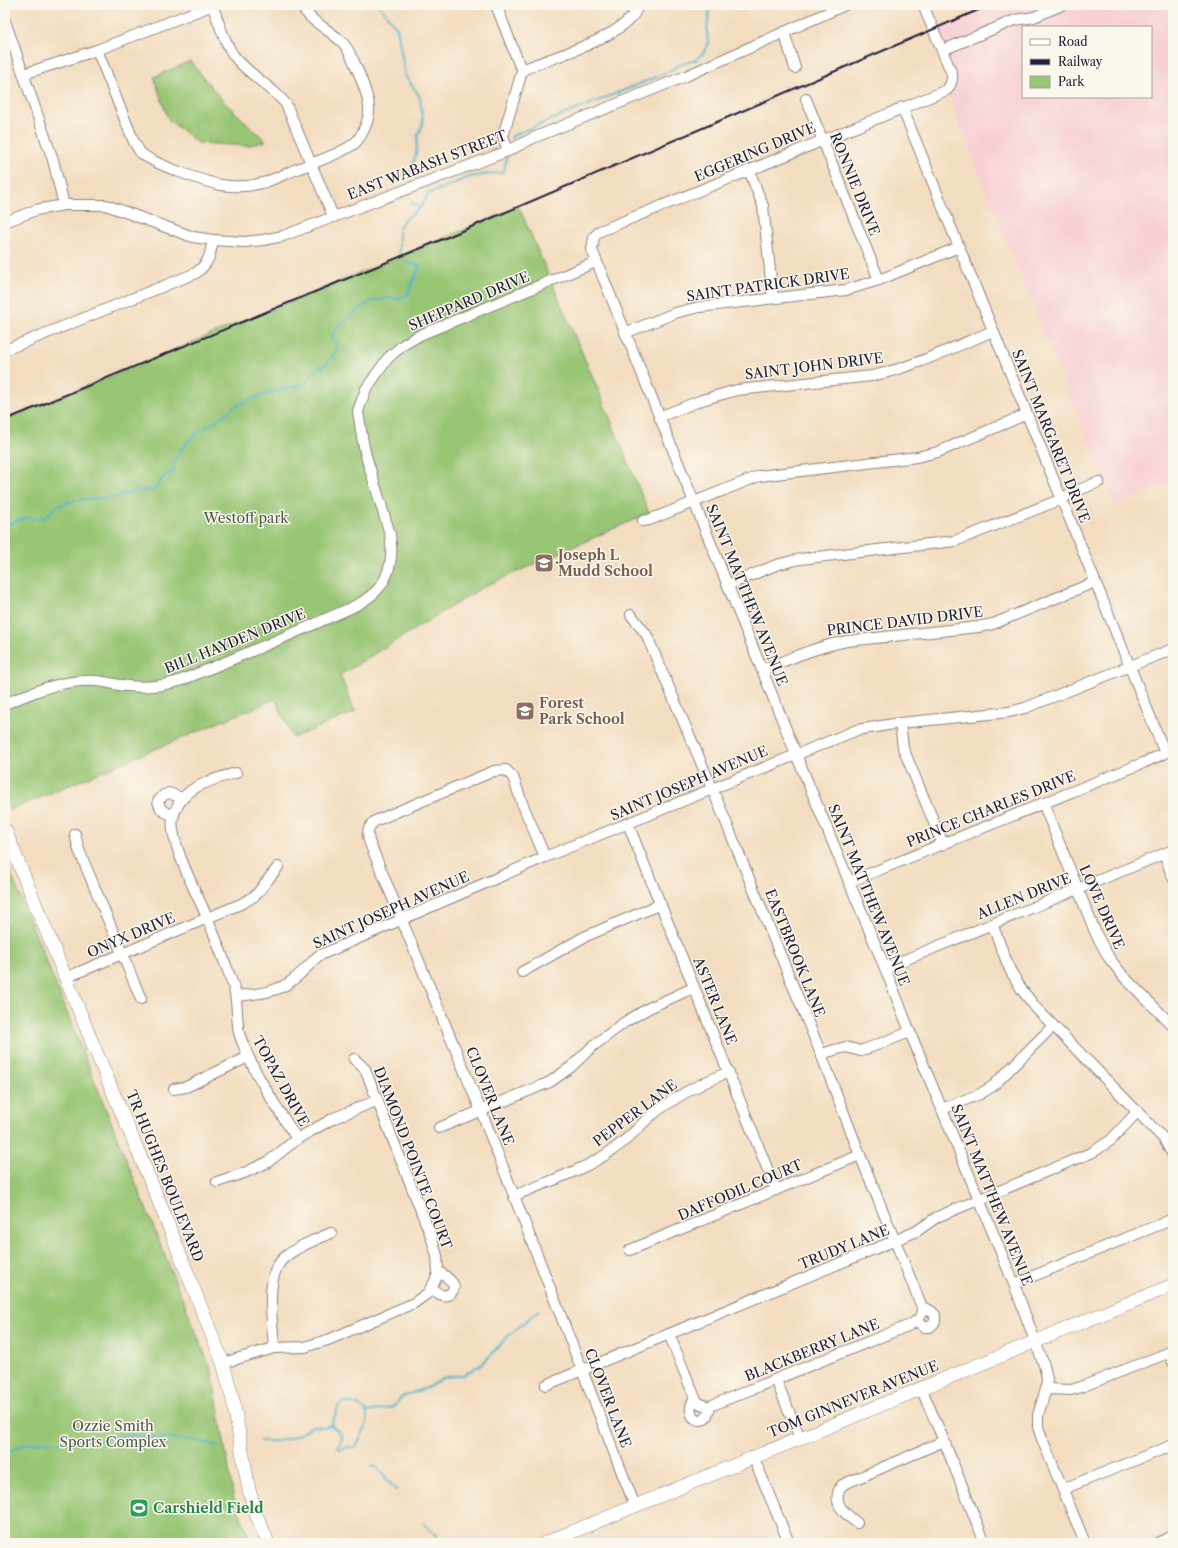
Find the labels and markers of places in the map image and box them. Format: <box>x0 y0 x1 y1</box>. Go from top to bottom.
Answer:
place label: Joseph L Mudd School <box>555 546 653 580</box>
school or university icon: Joseph L Mudd School <box>533 552 555 574</box>
place label: Forest Park School <box>539 694 625 728</box>
school or university icon: Forest Park School <box>514 700 536 722</box>
sports icon: Carshield Field <box>128 1497 150 1519</box>
place label: Carshield Field <box>153 1499 264 1517</box>

